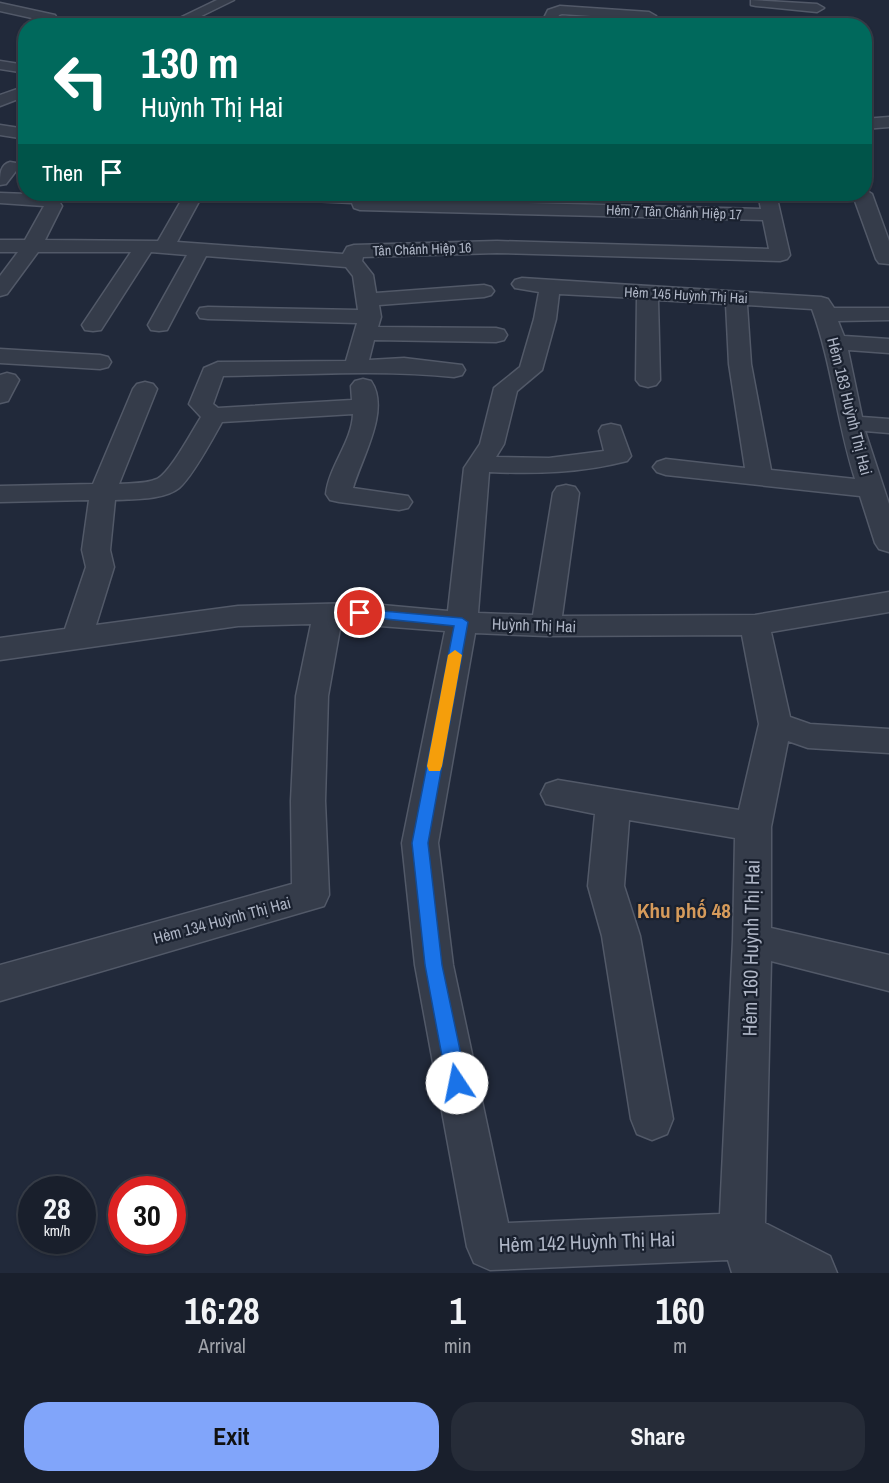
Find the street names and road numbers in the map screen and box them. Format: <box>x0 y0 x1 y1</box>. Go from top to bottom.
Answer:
street label: Hẻm 7 Tân Chánh Hiệp 17 <box>606 201 742 223</box>
street label: Tân Chánh Hiệp 16 <box>372 238 472 260</box>
street label: Hẻm 145 Huỳnh Thị Hai <box>624 283 748 307</box>
street label: Hẻm 183 Huỳnh Thị Hai <box>822 335 878 477</box>
street label: Huỳnh Thị Hai <box>491 613 577 637</box>
street label: Hẻm 160 Huỳnh Thị Hai <box>735 859 766 1036</box>
street label: Hẻm 134 Huỳnh Thị Hai <box>151 891 293 949</box>
street label: Hẻm 142 Huỳnh Thị Hai <box>498 1225 676 1258</box>

